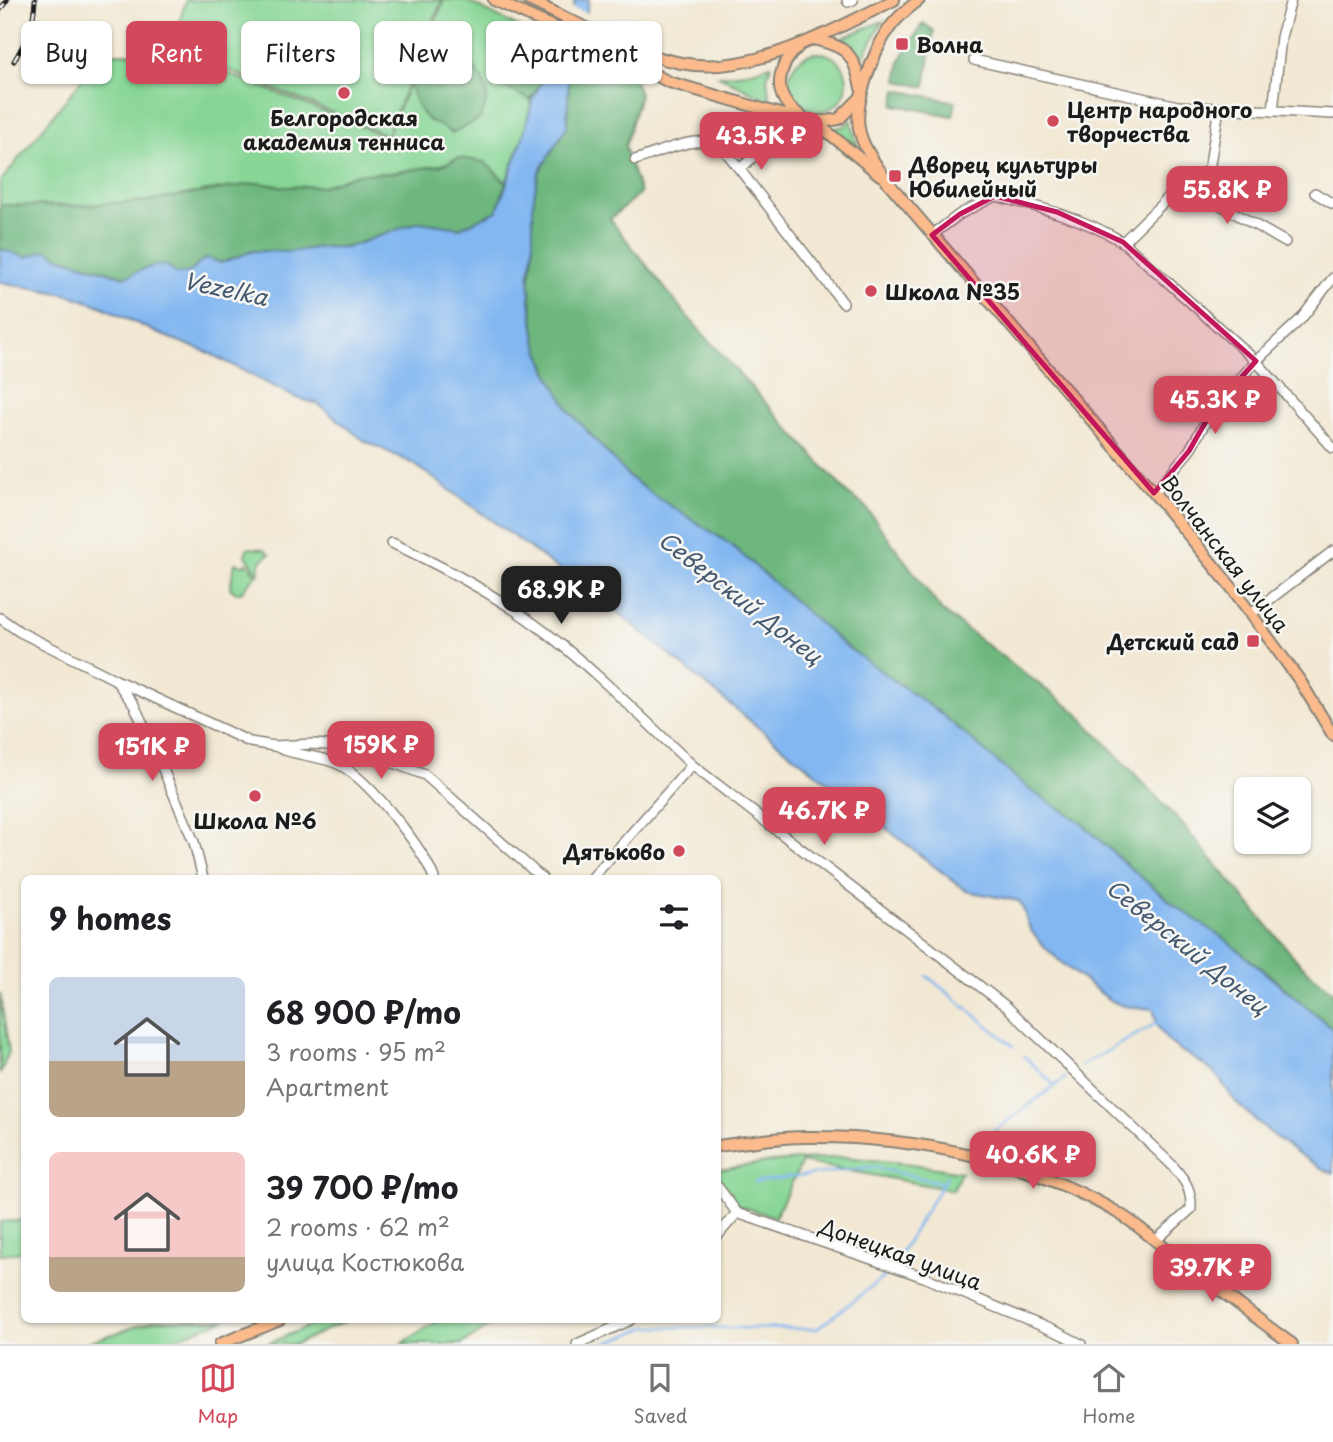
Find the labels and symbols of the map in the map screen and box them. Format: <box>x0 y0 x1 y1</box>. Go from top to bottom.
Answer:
place label: Волна <box>916 28 983 60</box>
marker: Волна <box>894 36 910 52</box>
marker: Белгородская академия тенниса <box>336 85 352 101</box>
place label: Центр народного творчества <box>1067 93 1252 149</box>
place label: Белгородская академия тенниса <box>243 101 445 157</box>
pin: 43.5K ₽ <box>696 113 826 172</box>
marker: Центр народного творчества <box>1045 113 1061 129</box>
place label: Дворец культуры Юбилейный <box>908 148 1097 204</box>
pin: 55.8K ₽ <box>1162 166 1292 226</box>
marker: Дворец культуры Юбилейный <box>887 168 903 184</box>
water label: Vezelka <box>181 262 272 314</box>
place label: Школа №35 <box>885 275 1020 307</box>
marker: Школа №35 <box>863 283 879 299</box>
pin: 45.3K ₽ <box>1150 376 1280 436</box>
street label: Волчанская улица <box>1154 467 1298 639</box>
water label: Северский Донец <box>652 522 831 673</box>
pin: 68.9K ₽ <box>496 566 626 626</box>
place label: Детский сад <box>1106 625 1239 657</box>
marker: Детский сад <box>1245 633 1261 649</box>
pin: 159K ₽ <box>324 722 438 781</box>
pin: 151K ₽ <box>95 724 209 783</box>
marker: Школа №6 <box>247 788 263 804</box>
pin: 46.7K ₽ <box>759 788 889 847</box>
place label: Школа №6 <box>194 804 317 836</box>
place label: Дятьково <box>563 835 665 867</box>
marker: Дятьково <box>671 843 687 859</box>
water label: Северский Донец <box>1099 870 1277 1023</box>
pin: 40.6K ₽ <box>968 1132 1098 1191</box>
street label: Донецкая улица <box>815 1209 987 1297</box>
pin: 39.7K ₽ <box>1147 1244 1277 1304</box>

